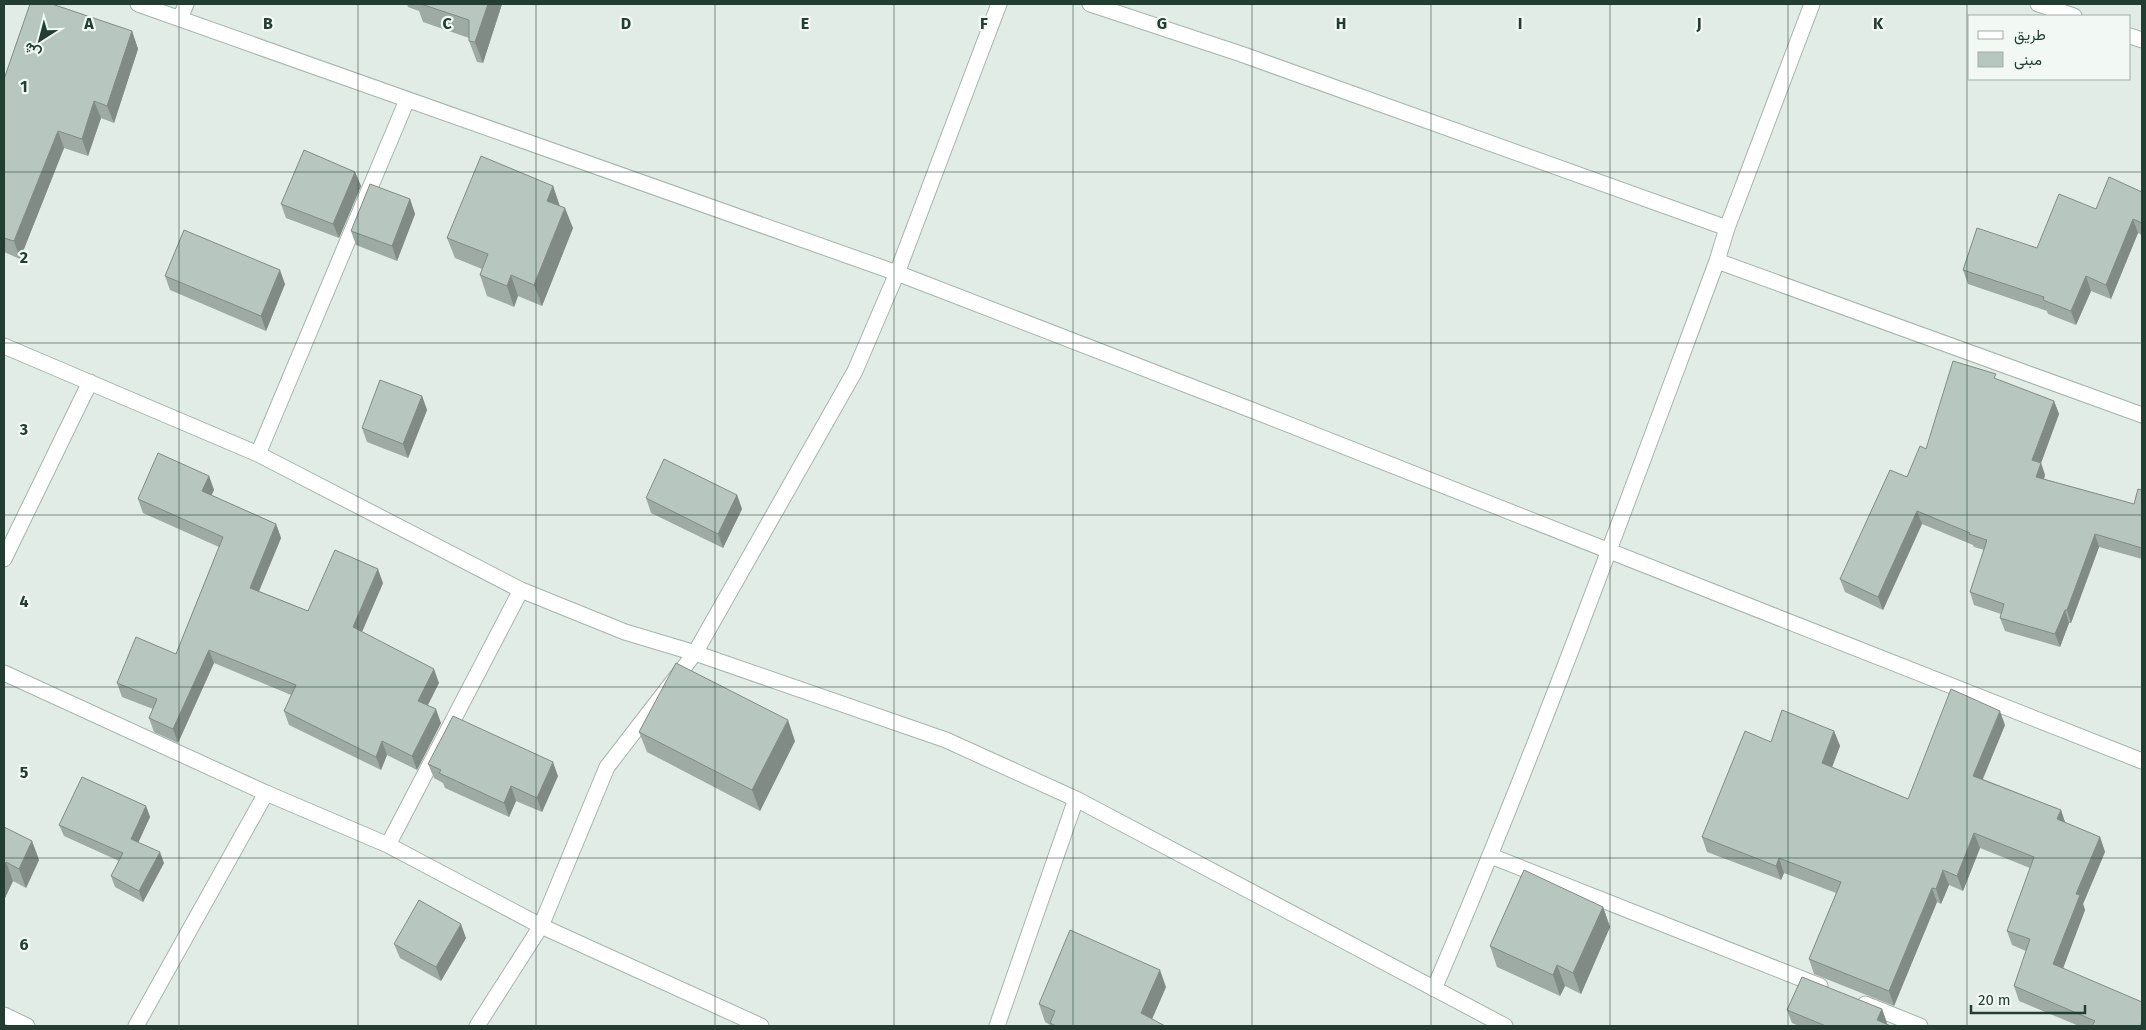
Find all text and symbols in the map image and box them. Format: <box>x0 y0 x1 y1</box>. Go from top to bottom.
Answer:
text: A <box>83 14 94 33</box>
text: B <box>263 14 273 33</box>
text: C <box>442 14 452 33</box>
text: D <box>621 14 631 33</box>
text: E <box>801 14 809 33</box>
text: F <box>980 14 988 33</box>
text: G <box>1157 14 1167 33</box>
text: H <box>1336 14 1346 33</box>
text: I <box>1518 14 1522 33</box>
text: J <box>1695 14 1702 33</box>
text: K <box>1873 14 1884 33</box>
north arrow <box>15 15 65 65</box>
legend <box>1968 15 2131 80</box>
text: طريق <box>2014 26 2046 45</box>
text: ش <box>21 38 44 62</box>
text: مبنى <box>2014 51 2042 70</box>
text: 1 <box>20 77 28 96</box>
text: 2 <box>20 248 28 267</box>
text: 3 <box>19 420 28 439</box>
text: 4 <box>19 592 29 611</box>
text: 5 <box>20 763 29 782</box>
text: 6 <box>19 935 29 954</box>
scale bar <box>1971 982 2085 1014</box>
text: 20 m <box>1978 991 2011 1009</box>

